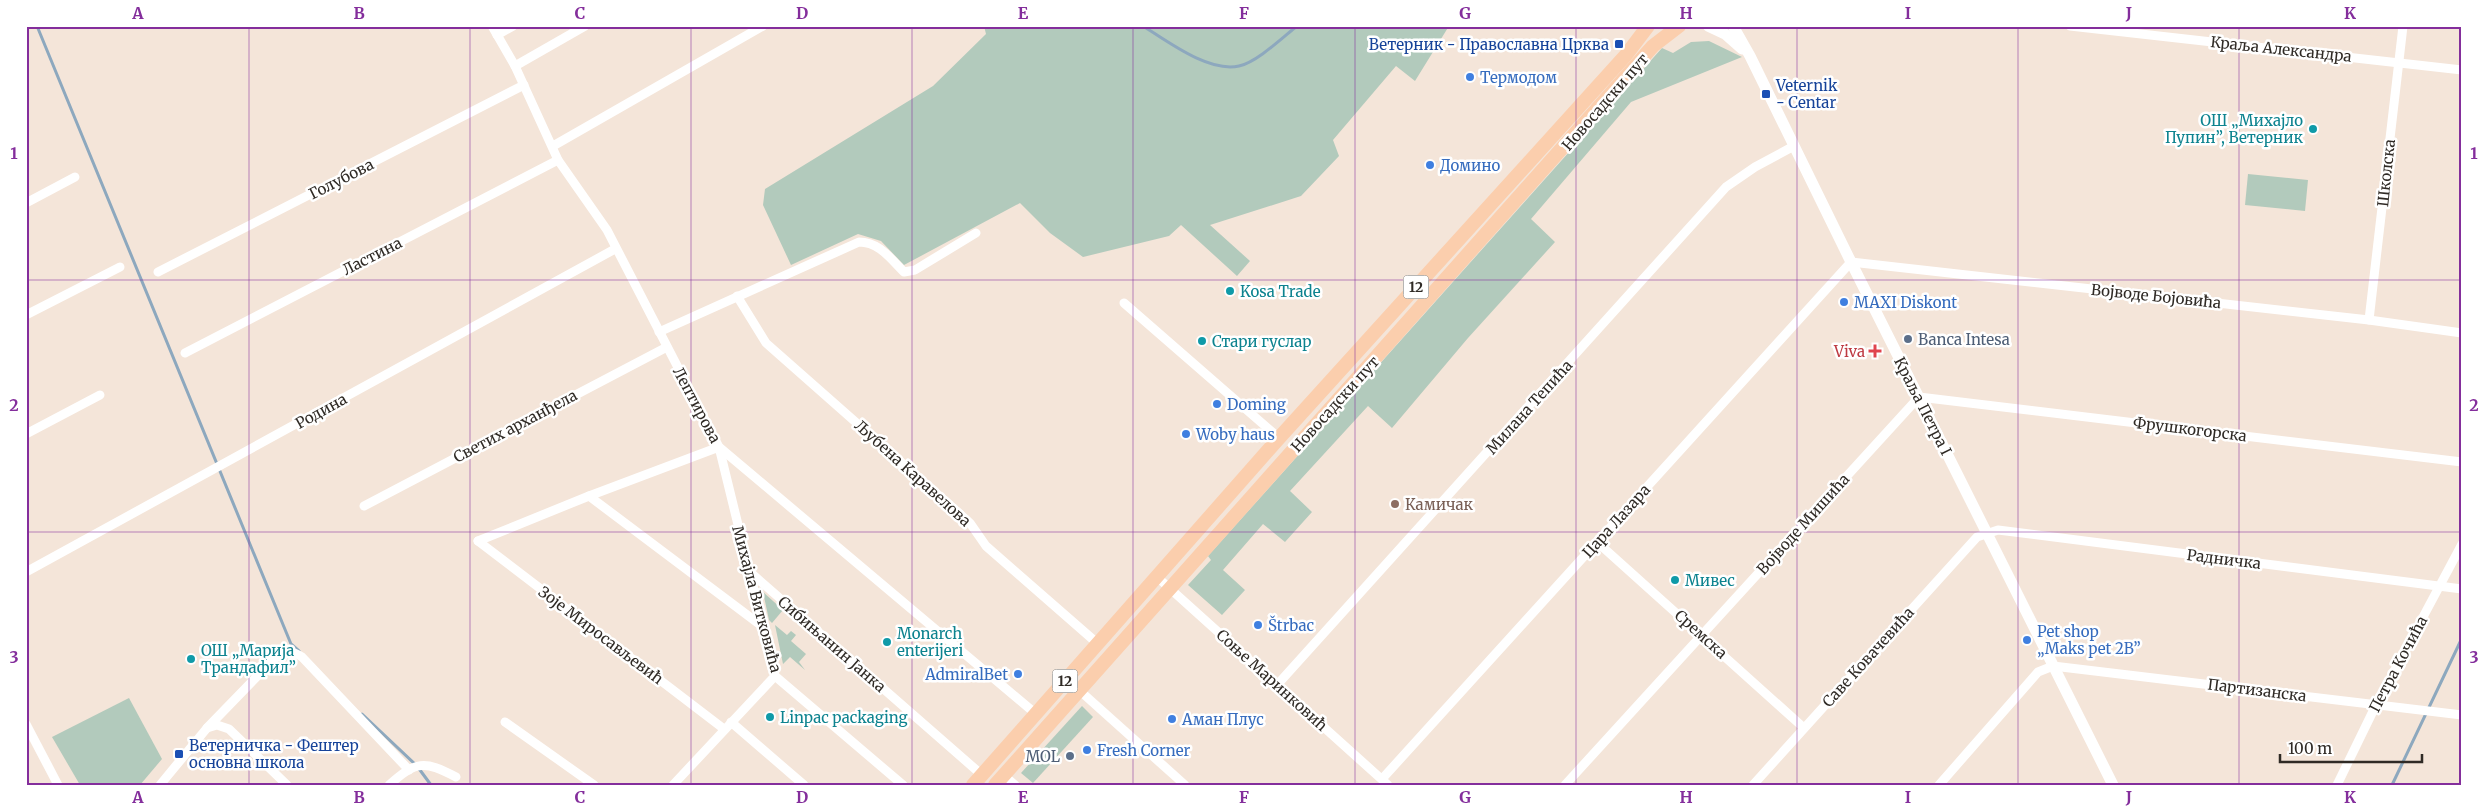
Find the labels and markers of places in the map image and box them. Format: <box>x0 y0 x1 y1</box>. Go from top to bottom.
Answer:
place label: Ветерник - Православна Црква <box>1369 35 1609 54</box>
marker: Ветерник - Православна Црква <box>1613 38 1625 50</box>
place label: Термодом <box>1480 68 1557 87</box>
marker: Термодом <box>1464 71 1476 83</box>
place label: Veternik - Centar <box>1775 76 1838 112</box>
marker: Veternik - Centar <box>1760 88 1772 100</box>
place label: ОШ „Михајло Пупин”, Ветерник <box>2165 111 2303 147</box>
marker: ОШ „Михајло Пупин”, Ветерник <box>2307 123 2319 135</box>
place label: Домино <box>1440 156 1501 175</box>
marker: Домино <box>1424 159 1436 171</box>
place label: Kosa Trade <box>1240 282 1321 301</box>
marker: Kosa Trade <box>1224 285 1236 297</box>
place label: MAXI Diskont <box>1854 293 1957 312</box>
marker: MAXI Diskont <box>1838 296 1850 308</box>
place label: Banca Intesa <box>1918 330 2010 349</box>
place label: Стари гуслар <box>1212 332 1311 351</box>
marker: Banca Intesa <box>1902 333 1914 345</box>
marker: Стари гуслар <box>1196 335 1208 347</box>
place label: Viva <box>1833 342 1865 361</box>
marker: Viva <box>1869 345 1881 357</box>
place label: Doming <box>1227 395 1286 414</box>
marker: Doming <box>1211 398 1223 410</box>
place label: Woby haus <box>1195 425 1275 444</box>
marker: Woby haus <box>1180 428 1192 440</box>
place label: Камичак <box>1405 495 1474 514</box>
marker: Камичак <box>1389 498 1401 510</box>
place label: Мивес <box>1685 571 1735 590</box>
marker: Мивес <box>1669 574 1681 586</box>
place label: Štrbac <box>1268 615 1314 635</box>
marker: Štrbac <box>1252 619 1264 631</box>
place label: Pet shop „Maks pet 2B” <box>2037 622 2141 658</box>
place label: Monarch enterijeri <box>897 624 963 660</box>
marker: Pet shop „Maks pet 2B” <box>2021 634 2033 646</box>
marker: Monarch enterijeri <box>881 636 893 648</box>
place label: ОШ „Марија Трандафил” <box>201 641 296 677</box>
marker: ОШ „Марија Трандафил” <box>185 653 197 665</box>
place label: AdmiralBet <box>924 665 1008 684</box>
marker: AdmiralBet <box>1012 668 1024 680</box>
place label: Linpac packaging <box>780 708 908 727</box>
place label: Аман Плус <box>1181 710 1264 729</box>
marker: Linpac packaging <box>764 711 776 723</box>
marker: Аман Плус <box>1166 713 1178 725</box>
place label: Ветерничка - Фештер основна школа <box>189 736 359 772</box>
place label: Fresh Corner <box>1097 741 1191 760</box>
marker: Fresh Corner <box>1081 744 1093 756</box>
place label: MOL <box>1026 747 1061 766</box>
marker: Ветерничка - Фештер основна школа <box>173 748 185 760</box>
marker: MOL <box>1064 750 1076 762</box>

